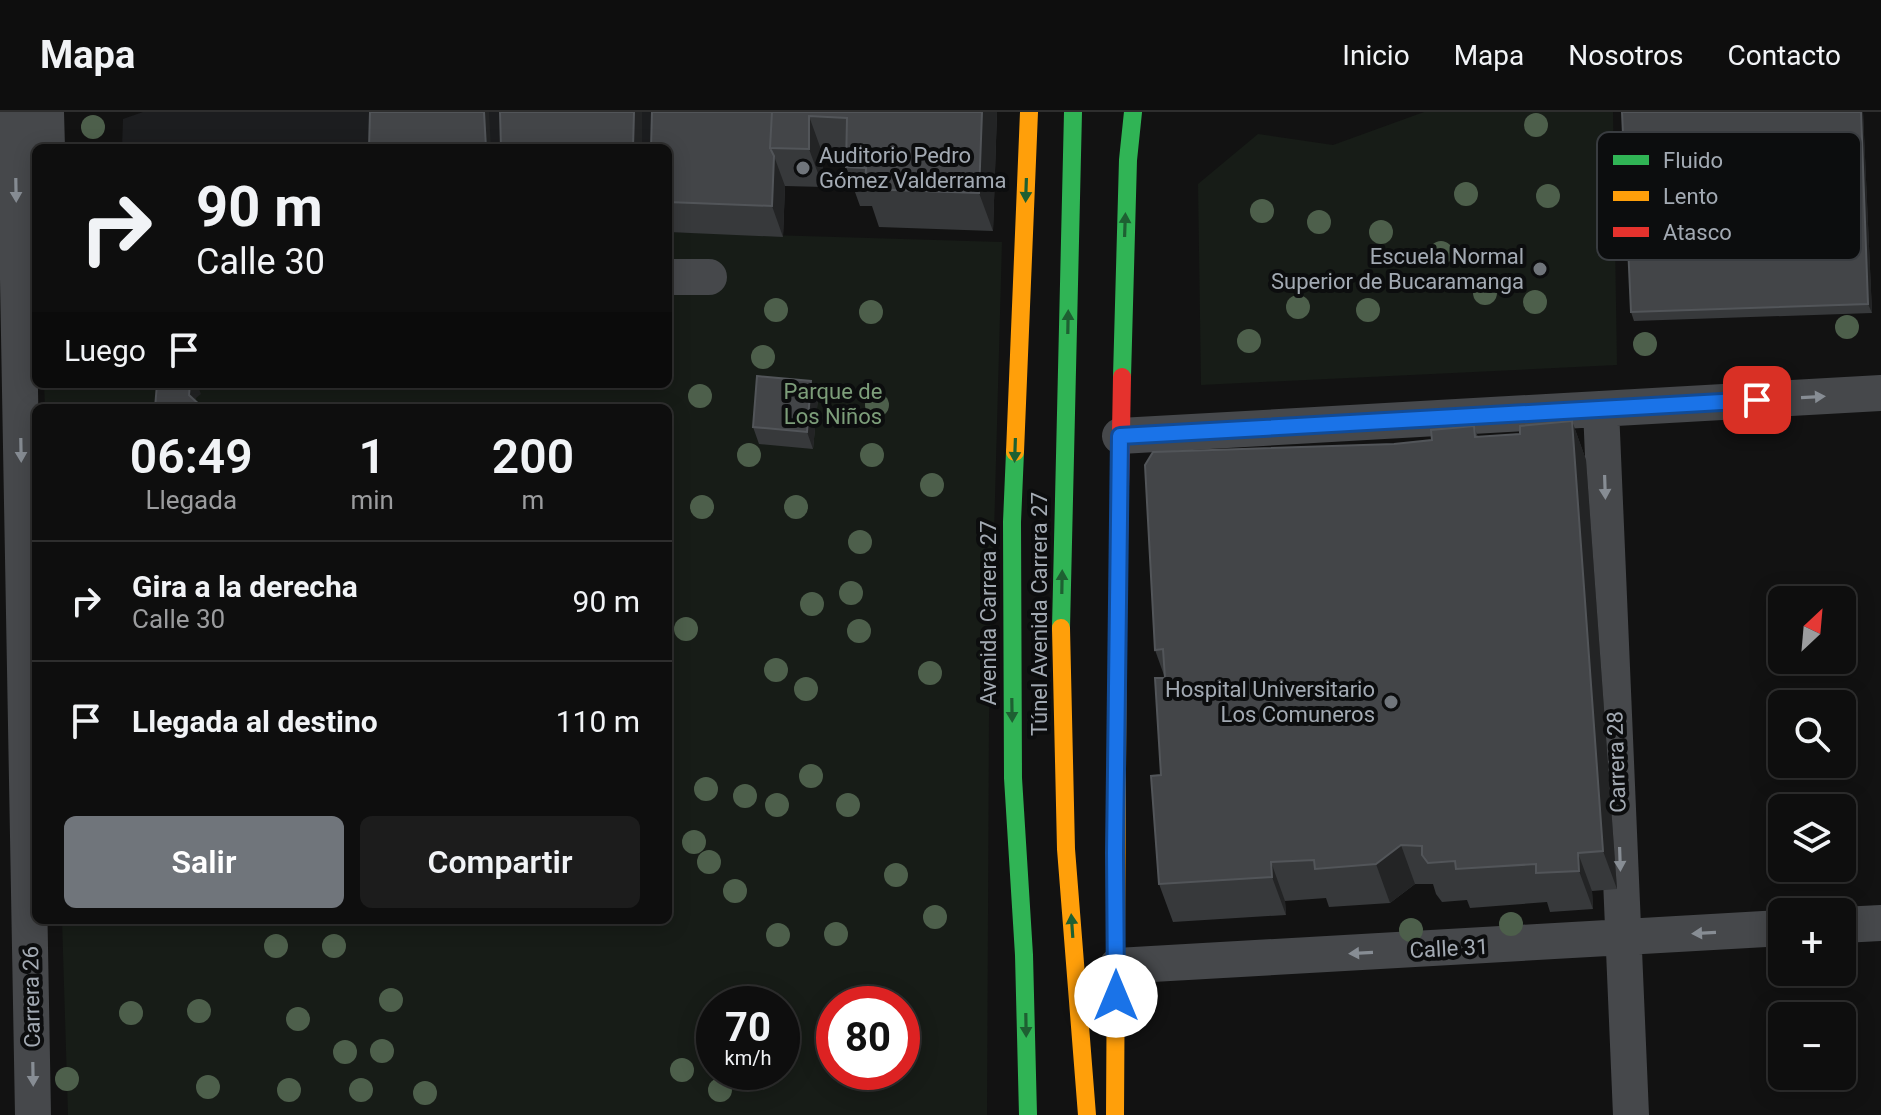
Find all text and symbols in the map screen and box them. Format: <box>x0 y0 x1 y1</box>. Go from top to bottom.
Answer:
text: Mapa <box>40 33 135 77</box>
text: Inicio <box>1342 39 1410 72</box>
text: Mapa <box>1454 39 1524 72</box>
text: Nosotros <box>1568 39 1683 72</box>
text: Contacto <box>1727 39 1841 72</box>
legend <box>1597 132 1861 260</box>
place label: Auditorio Pedro Gómez Valderrama <box>819 143 1006 193</box>
text: Fluido <box>1663 148 1723 173</box>
marker: Auditorio Pedro Gómez Valderrama <box>794 159 812 177</box>
text: 90 m <box>196 174 323 240</box>
icon: right <box>64 176 168 280</box>
one-way arrow <box>10 178 23 203</box>
one-way arrow <box>1020 178 1033 203</box>
text: Lento <box>1663 184 1718 209</box>
one-way arrow <box>1119 212 1132 237</box>
text: Atasco <box>1663 220 1732 245</box>
text: Calle 30 <box>196 241 325 283</box>
place label: Escuela Normal Superior de Bucaramanga <box>1271 244 1524 294</box>
marker: Escuela Normal Superior de Bucaramanga <box>1531 260 1549 278</box>
one-way arrow <box>1062 309 1074 334</box>
icon: arrive <box>162 328 206 372</box>
text: Luego <box>64 333 146 368</box>
pin <box>1723 366 1791 434</box>
icon: arrive <box>1735 378 1779 422</box>
park label: Parque de Los Niños <box>784 379 882 429</box>
one-way arrow <box>1801 390 1826 403</box>
text: 06:49 <box>130 428 253 485</box>
text: 1 <box>359 428 386 485</box>
text: 200 <box>492 428 574 485</box>
one-way arrow <box>15 438 27 463</box>
one-way arrow <box>1008 438 1021 463</box>
one-way arrow <box>1598 475 1611 500</box>
text: Llegada <box>145 485 237 515</box>
text: min <box>350 485 394 515</box>
text: m <box>522 485 544 515</box>
street label: Túnel Avenida Carrera 27 <box>1027 492 1052 736</box>
street label: Avenida Carrera 27 <box>976 520 1001 706</box>
text: Gira a la derecha <box>132 569 358 604</box>
one-way arrow <box>1055 569 1068 594</box>
icon: right <box>64 579 108 623</box>
text: 90 m <box>573 584 640 619</box>
north arrow <box>1768 586 1856 674</box>
map controls <box>1768 586 1856 1090</box>
text: Calle 30 <box>132 604 225 634</box>
place label: Hospital Universitario Los Comuneros <box>1165 677 1375 727</box>
button: search <box>1768 690 1856 778</box>
marker: Hospital Universitario Los Comuneros <box>1382 693 1400 711</box>
one-way arrow <box>1006 698 1018 723</box>
icon: arrive <box>64 699 108 743</box>
text: Llegada al destino <box>132 704 378 739</box>
text: 110 m <box>556 704 640 739</box>
street label: Carrera 28 <box>1602 711 1631 813</box>
button: layers <box>1768 794 1856 882</box>
button: Salir <box>64 816 344 908</box>
button: Compartir <box>360 816 640 908</box>
one-way arrow <box>1614 846 1627 872</box>
button: + <box>1768 898 1856 986</box>
one-way arrow <box>1065 913 1078 938</box>
one-way arrow <box>1691 927 1716 940</box>
street label: Calle 31 <box>1409 934 1489 963</box>
street label: Carrera 26 <box>18 946 45 1048</box>
one-way arrow <box>1348 947 1373 960</box>
position arrow <box>1074 954 1158 1038</box>
speed limit sign: 80 <box>816 986 920 1090</box>
button: − <box>1768 1002 1856 1090</box>
text: 70 <box>725 1004 771 1051</box>
one-way arrow <box>1019 1013 1032 1038</box>
text: km/h <box>725 1046 771 1070</box>
one-way arrow <box>26 1062 39 1087</box>

